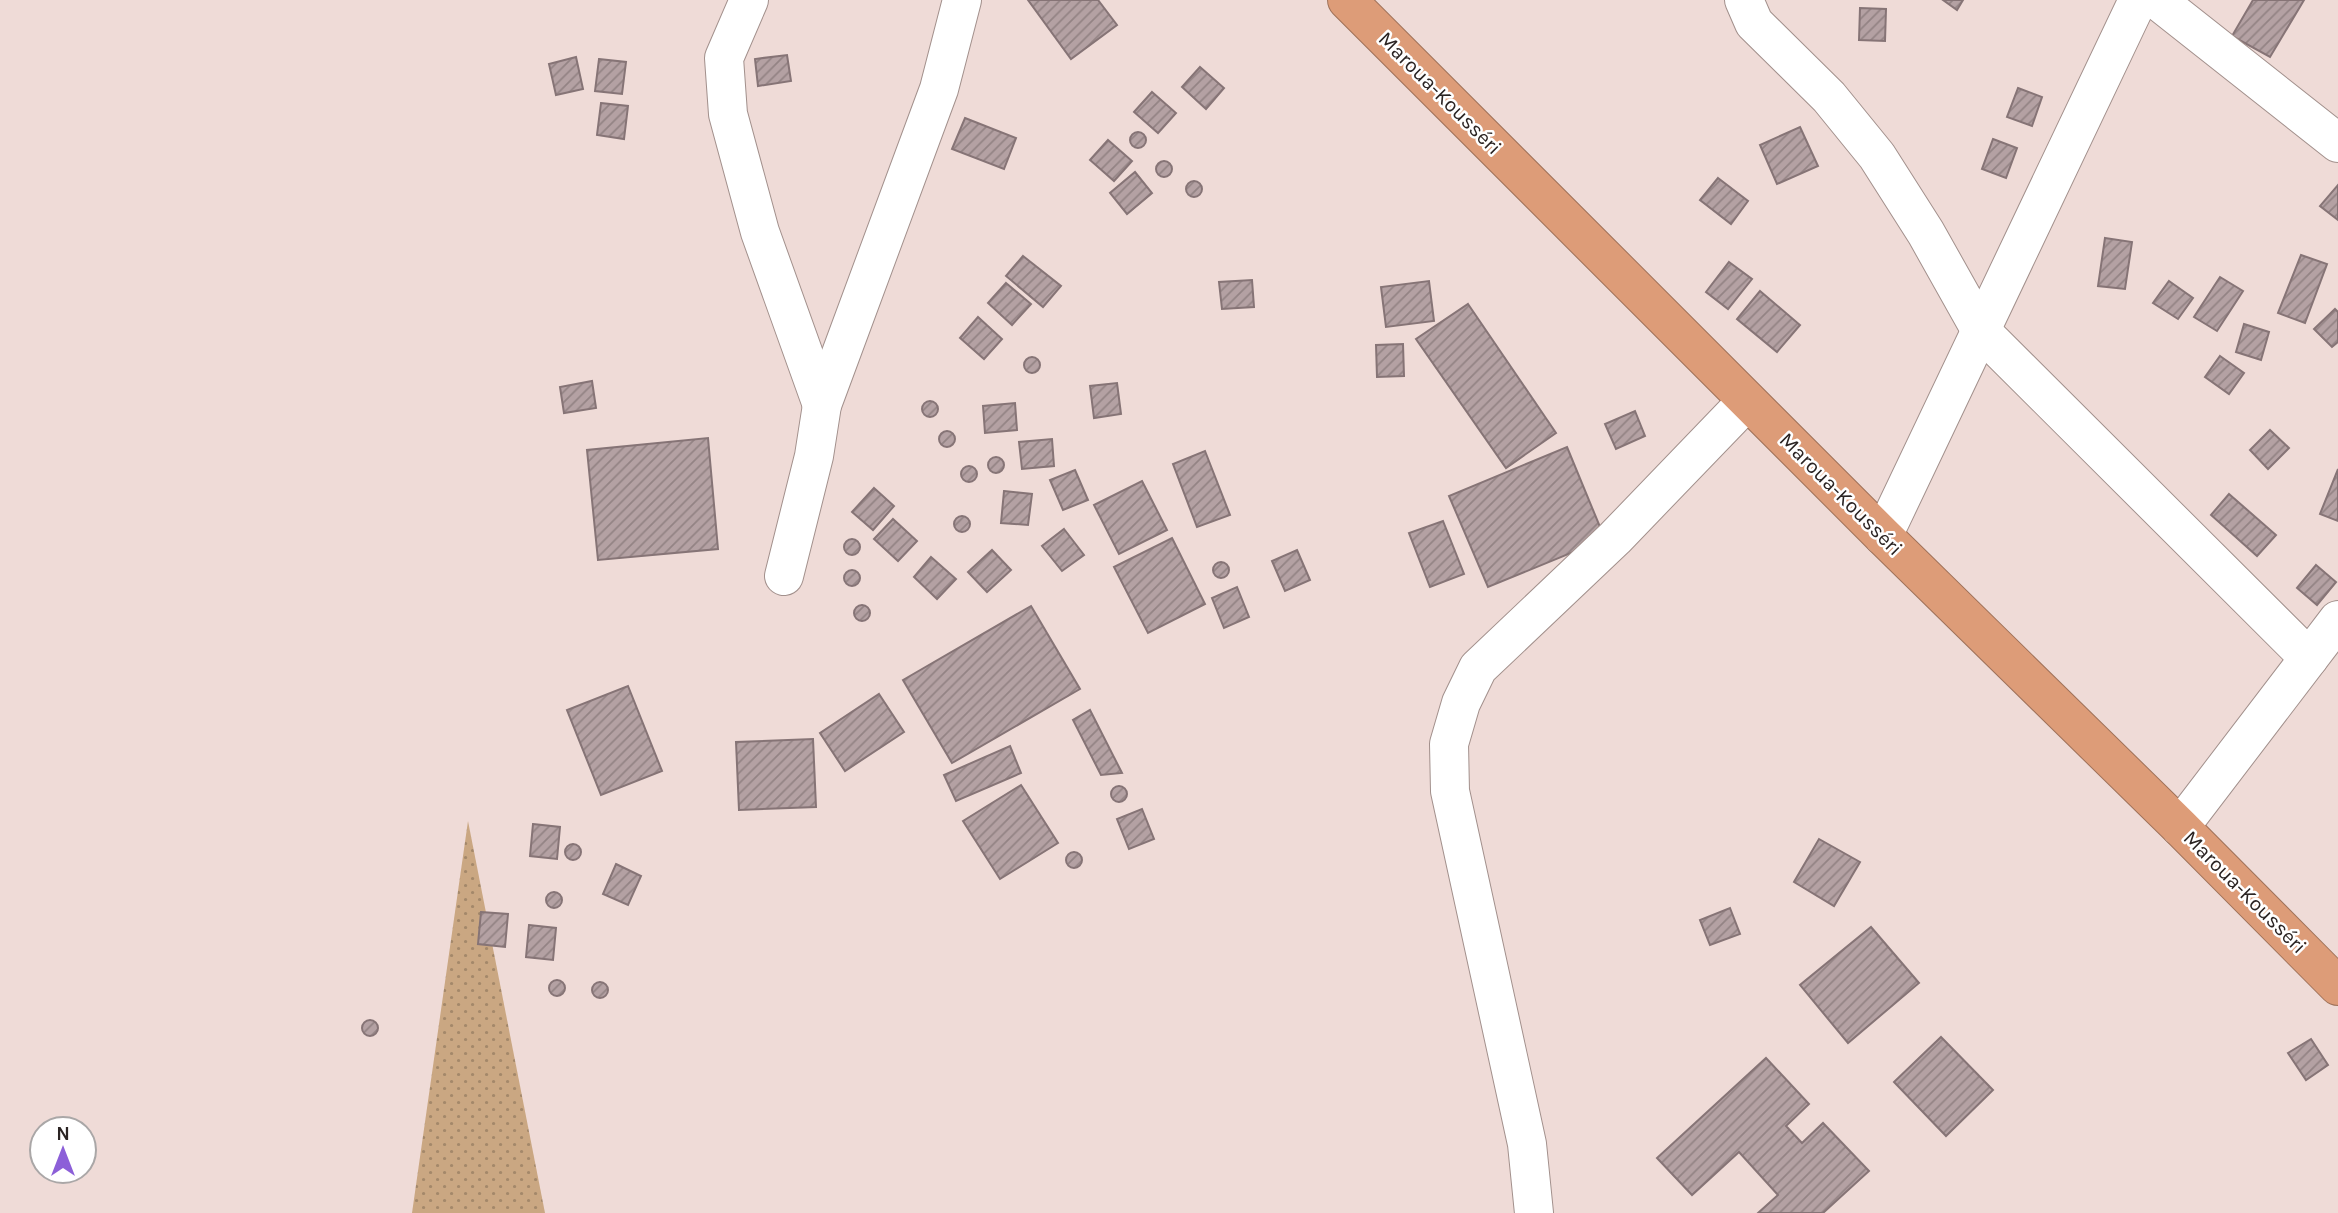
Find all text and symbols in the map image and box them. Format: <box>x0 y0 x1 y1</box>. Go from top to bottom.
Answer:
street label: Maroua-Kousséri <box>1374 27 1506 159</box>
street label: Maroua-Kousséri <box>1775 428 1907 560</box>
street label: Maroua-Kousséri <box>2179 826 2311 958</box>
north arrow <box>28 1115 98 1185</box>
text: N <box>56 1123 70 1145</box>

